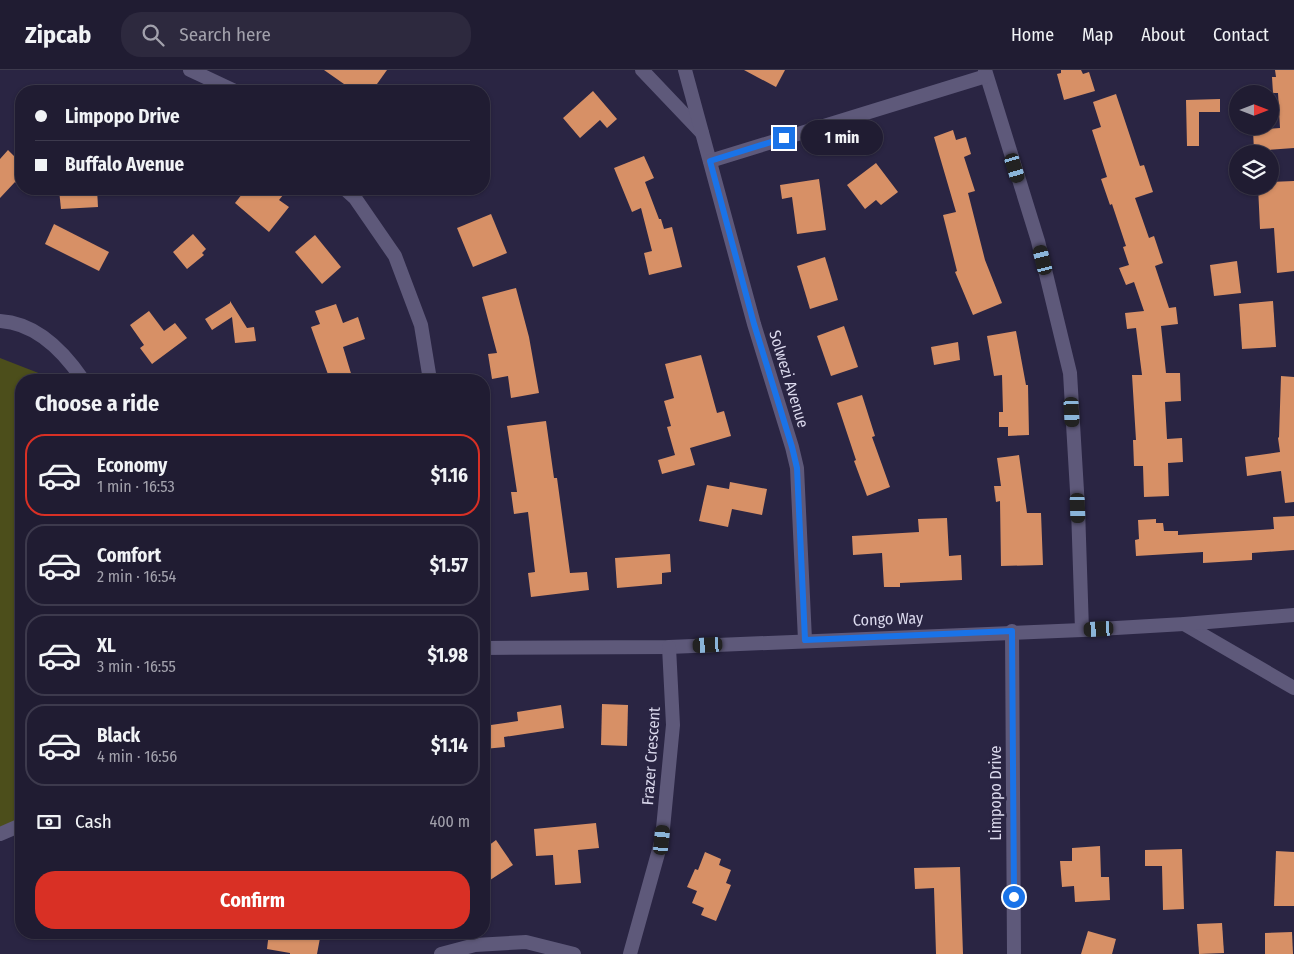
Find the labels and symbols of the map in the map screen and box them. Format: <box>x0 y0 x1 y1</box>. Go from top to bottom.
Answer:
north arrow <box>1229 85 1279 135</box>
callout: 1 min <box>802 120 884 156</box>
route end <box>773 127 795 149</box>
car <box>1003 151 1026 185</box>
car <box>1032 244 1053 276</box>
street label: Solwezi Avenue <box>765 328 813 430</box>
car <box>1063 397 1080 427</box>
car <box>1069 493 1086 523</box>
street label: Congo Way <box>853 608 924 630</box>
car <box>1083 621 1114 637</box>
car <box>692 637 723 653</box>
street label: Frazer Crescent <box>638 705 664 806</box>
street label: Limpopo Drive <box>986 745 1005 840</box>
car <box>652 824 671 856</box>
route start <box>1003 886 1025 908</box>

